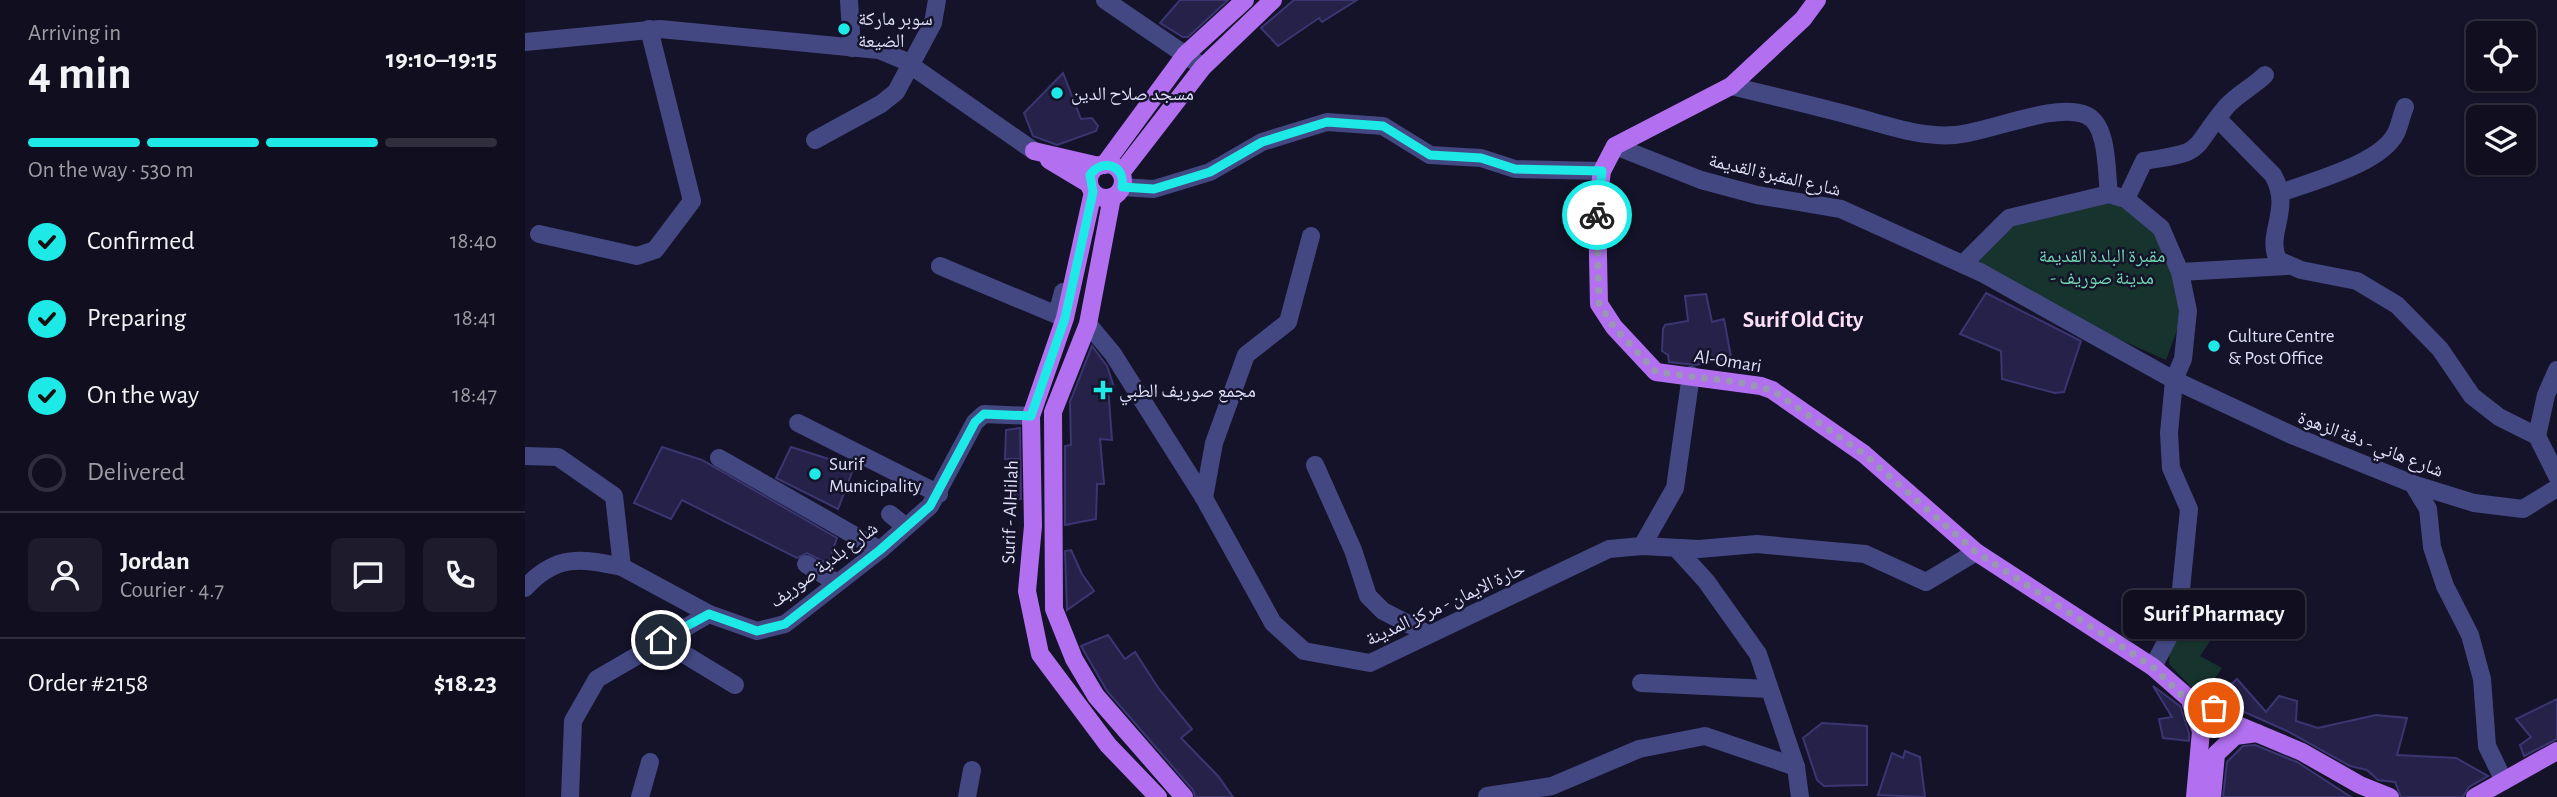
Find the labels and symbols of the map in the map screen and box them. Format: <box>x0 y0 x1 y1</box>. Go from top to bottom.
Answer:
place label: سوبر ماركة الضيعة <box>858 10 933 51</box>
marker: سوبر ماركة الضيعة <box>836 21 852 37</box>
marker: مسجد صلاح الدين <box>1049 85 1065 101</box>
place label: مسجد صلاح الدين <box>1071 85 1194 105</box>
street label: شارع المقبرة القديمة <box>1707 151 1843 201</box>
courier <box>1562 180 1632 250</box>
park label: مقبرة البلدة القديمة - مدينة صوريف <box>2039 247 2165 289</box>
district label: Surif Old City <box>1743 309 1864 332</box>
place label: Culture Centre & Post Office <box>2228 327 2335 368</box>
marker: Culture Centre & Post Office <box>2206 338 2222 354</box>
street label: Al-Omari <box>1693 347 1763 376</box>
marker: مجمع صوريف الطبي <box>1093 380 1113 400</box>
place label: مجمع صوريف الطبي <box>1119 382 1256 406</box>
street label: شارع هاني - دفة الزهوة <box>2293 408 2446 485</box>
place label: Surif Municipality <box>829 455 921 496</box>
street label: Surif - AlHilah <box>999 460 1022 564</box>
marker: Surif Municipality <box>807 466 823 482</box>
street label: شارع بلدية صوريف <box>766 519 882 613</box>
street label: حارة الايمان - مركز المدينة <box>1363 559 1528 650</box>
callout: Surif Pharmacy <box>2123 589 2305 638</box>
pin <box>631 610 691 670</box>
pin <box>2184 678 2244 738</box>

